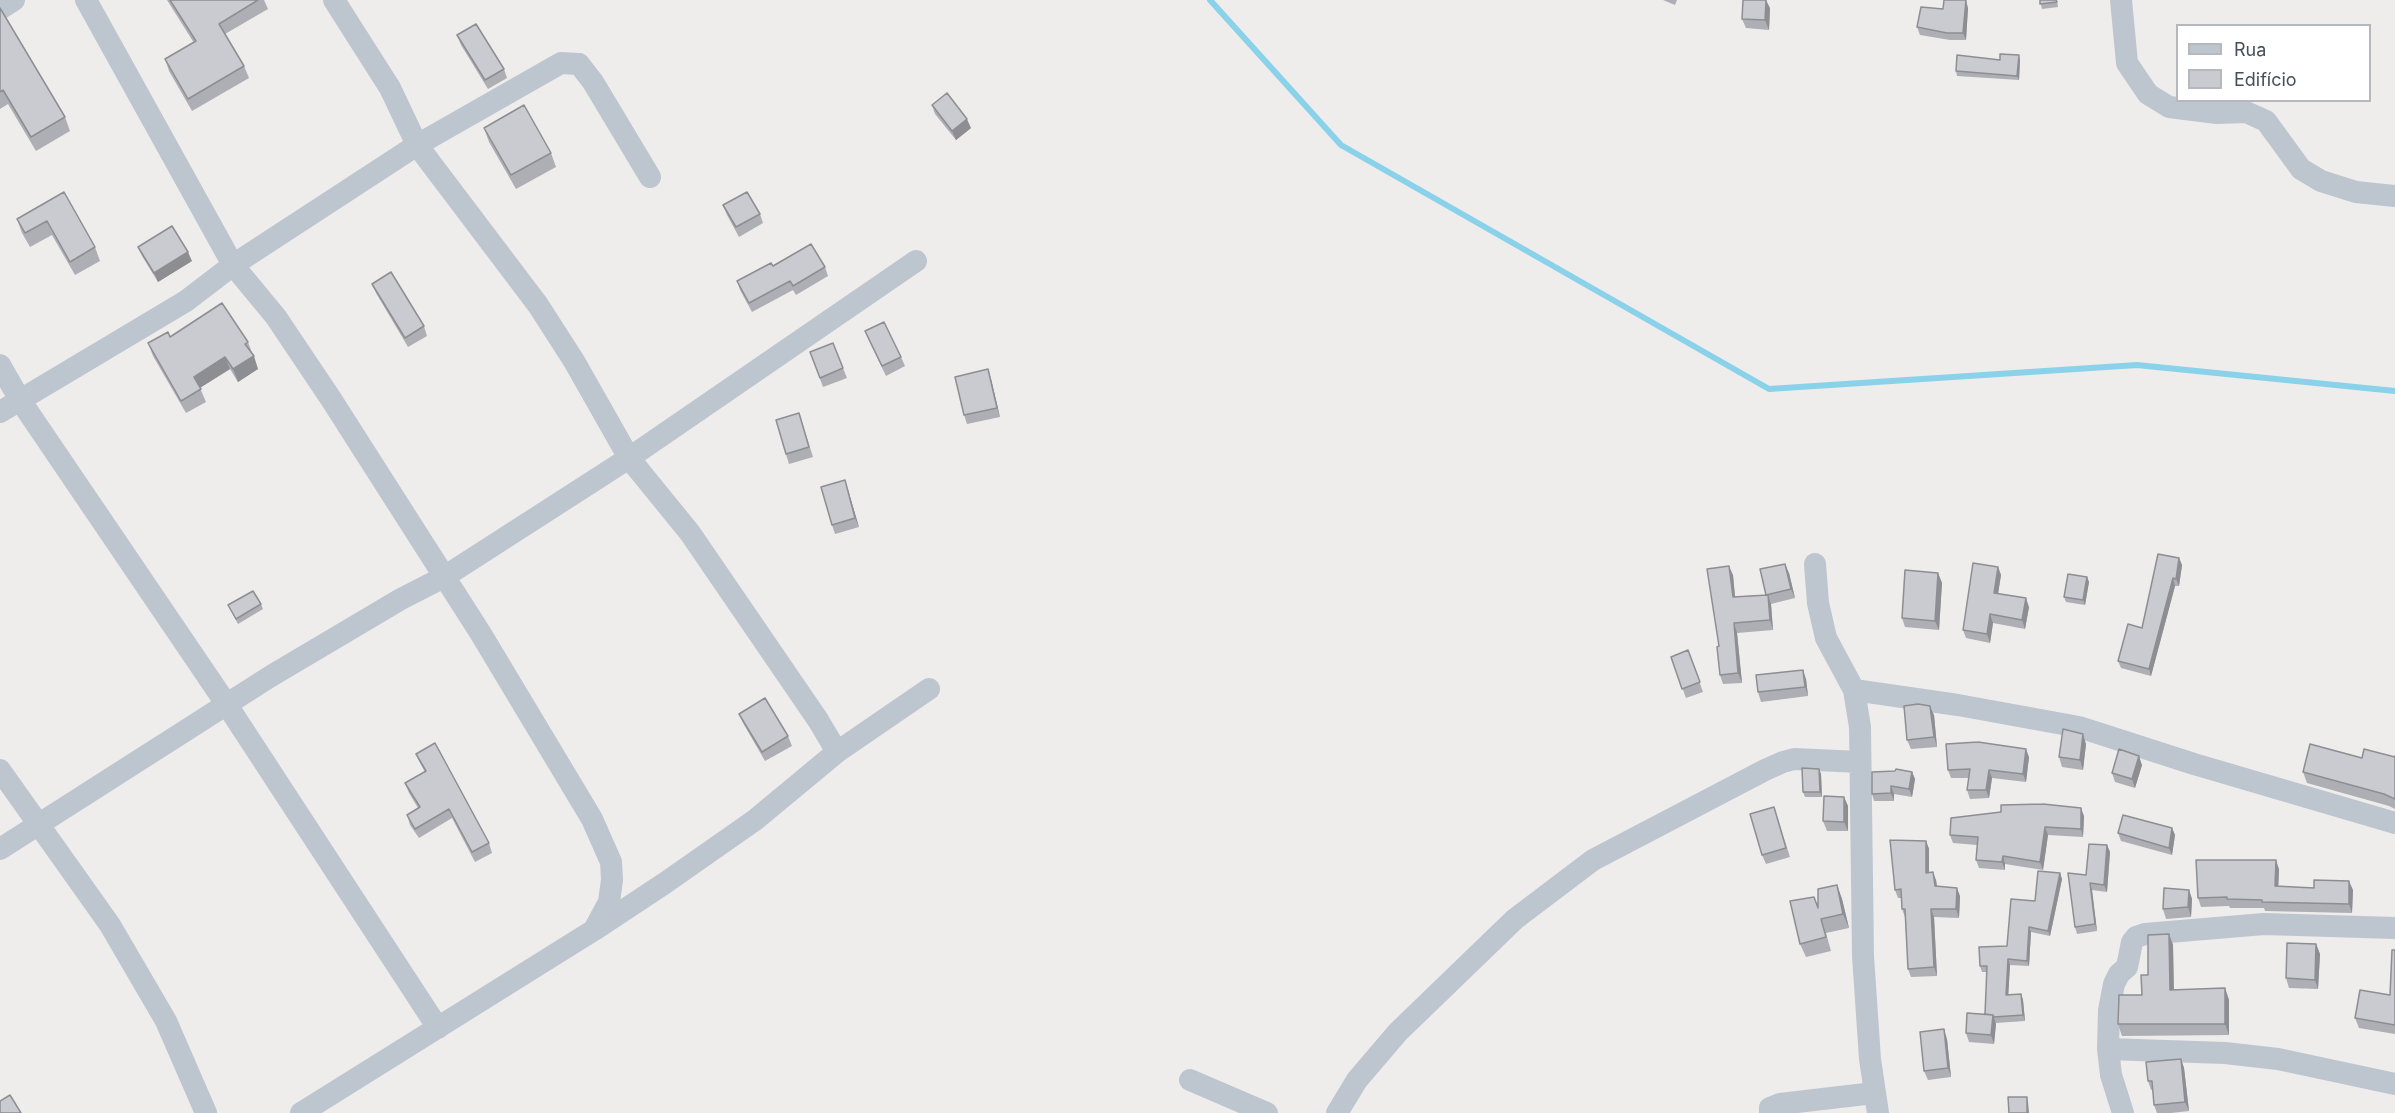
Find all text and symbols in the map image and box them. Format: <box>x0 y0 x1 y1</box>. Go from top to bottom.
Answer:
legend <box>2176 24 2371 102</box>
text: Rua <box>2234 39 2266 60</box>
text: Edifício <box>2234 69 2297 90</box>

